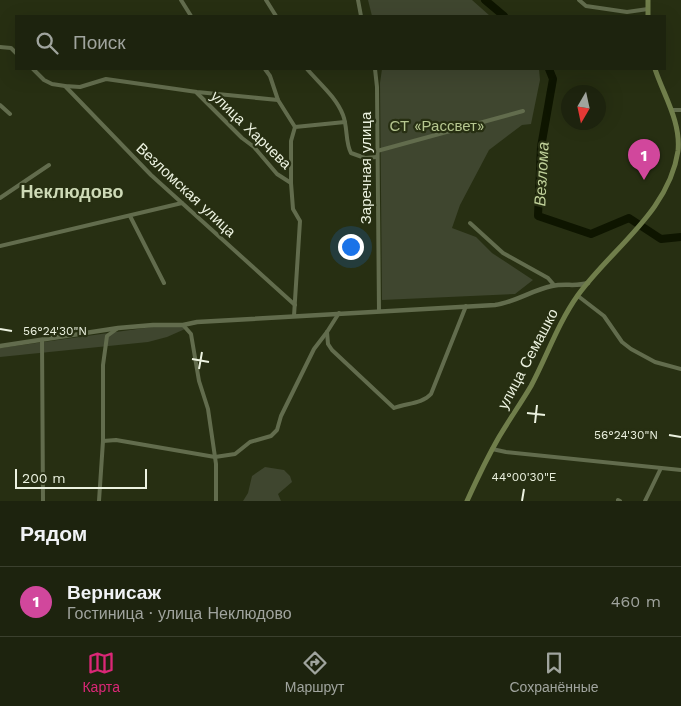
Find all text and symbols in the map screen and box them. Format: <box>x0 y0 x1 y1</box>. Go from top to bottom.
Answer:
search box <box>15 15 666 70</box>
icon: search <box>33 29 61 57</box>
text: Поиск <box>73 31 126 54</box>
north arrow <box>561 85 606 130</box>
street label: улица Харчева <box>207 87 295 173</box>
street label: Заречная улица <box>357 111 375 224</box>
park label: СТ «Рассвет» <box>390 117 484 135</box>
street label: Везломская улица <box>133 139 240 241</box>
pin: 1 <box>628 139 660 180</box>
water label: Везлома <box>530 141 553 207</box>
district label: Неклюдово <box>20 181 124 202</box>
your location <box>338 234 364 260</box>
street label: улица Семашко <box>494 306 562 412</box>
text: 56°24'30"N <box>23 324 87 338</box>
text: 56°24'30"N <box>594 428 658 442</box>
scale bar <box>15 466 148 489</box>
text: 200 m <box>22 470 66 486</box>
text: 44°00'30"E <box>492 470 557 484</box>
text: Рядом <box>20 521 87 546</box>
text: Вернисаж <box>67 581 161 604</box>
text: 1 <box>33 592 39 611</box>
text: 460 m <box>611 592 661 611</box>
text: Гостиница · улица Неклюдово <box>67 604 292 623</box>
tab: Карта <box>82 649 120 695</box>
tab: Маршрут <box>285 649 345 695</box>
tab: Сохранённые <box>509 649 599 695</box>

